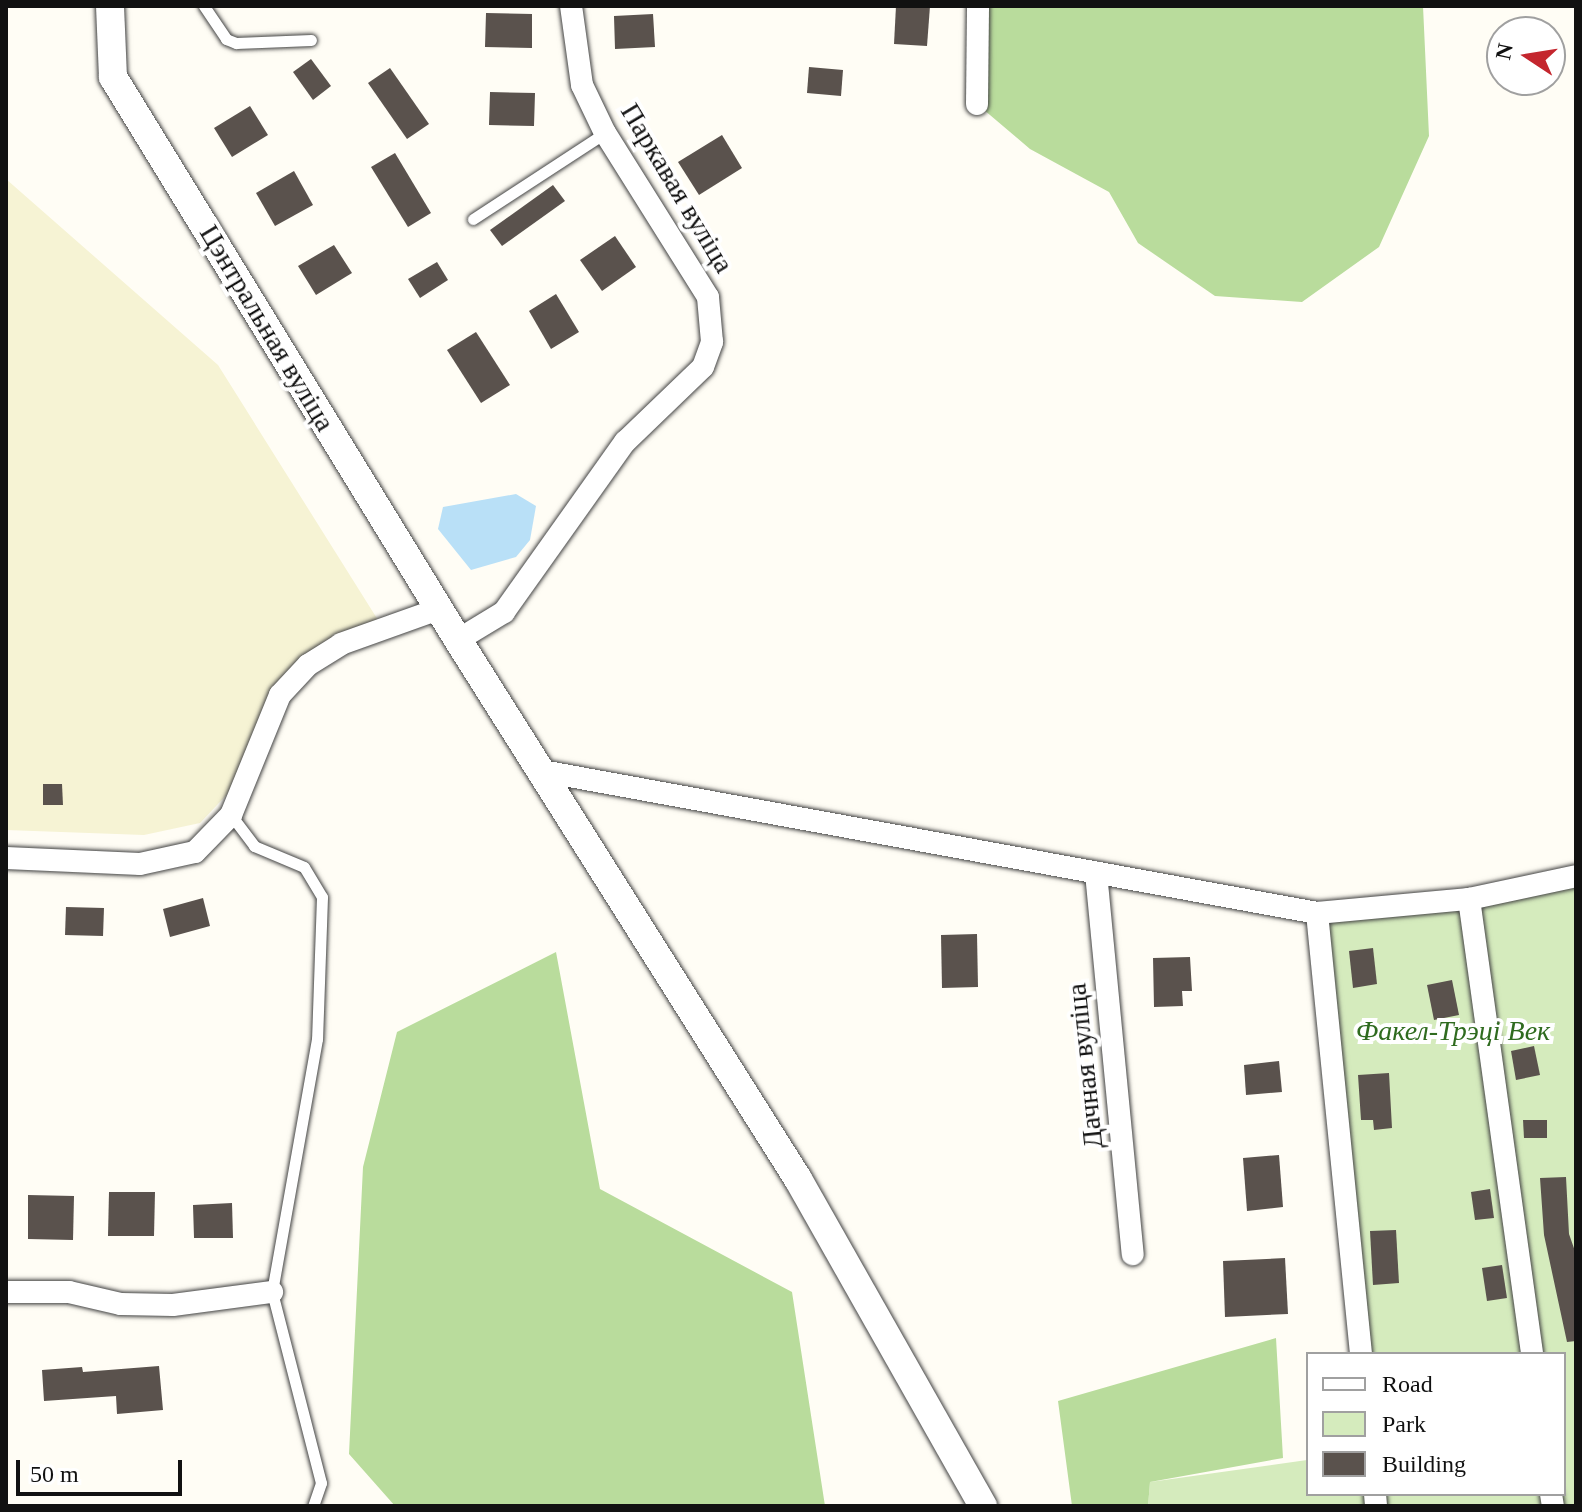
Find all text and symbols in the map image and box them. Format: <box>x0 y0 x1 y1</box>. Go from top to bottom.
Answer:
north arrow <box>1486 16 1566 96</box>
text: N <box>1490 41 1518 62</box>
street label: Паркавая вуліца <box>613 97 741 279</box>
street label: Цэнтральная вуліца <box>192 219 342 437</box>
street label: Дачная вуліца <box>1060 982 1110 1150</box>
park label: Факел-Трэці Век <box>1356 1014 1550 1048</box>
legend <box>1306 1352 1566 1496</box>
text: Road <box>1382 1371 1433 1397</box>
text: Park <box>1382 1411 1426 1437</box>
scale bar <box>20 1444 186 1494</box>
text: Building <box>1382 1451 1466 1477</box>
text: 50 m <box>30 1461 79 1487</box>

